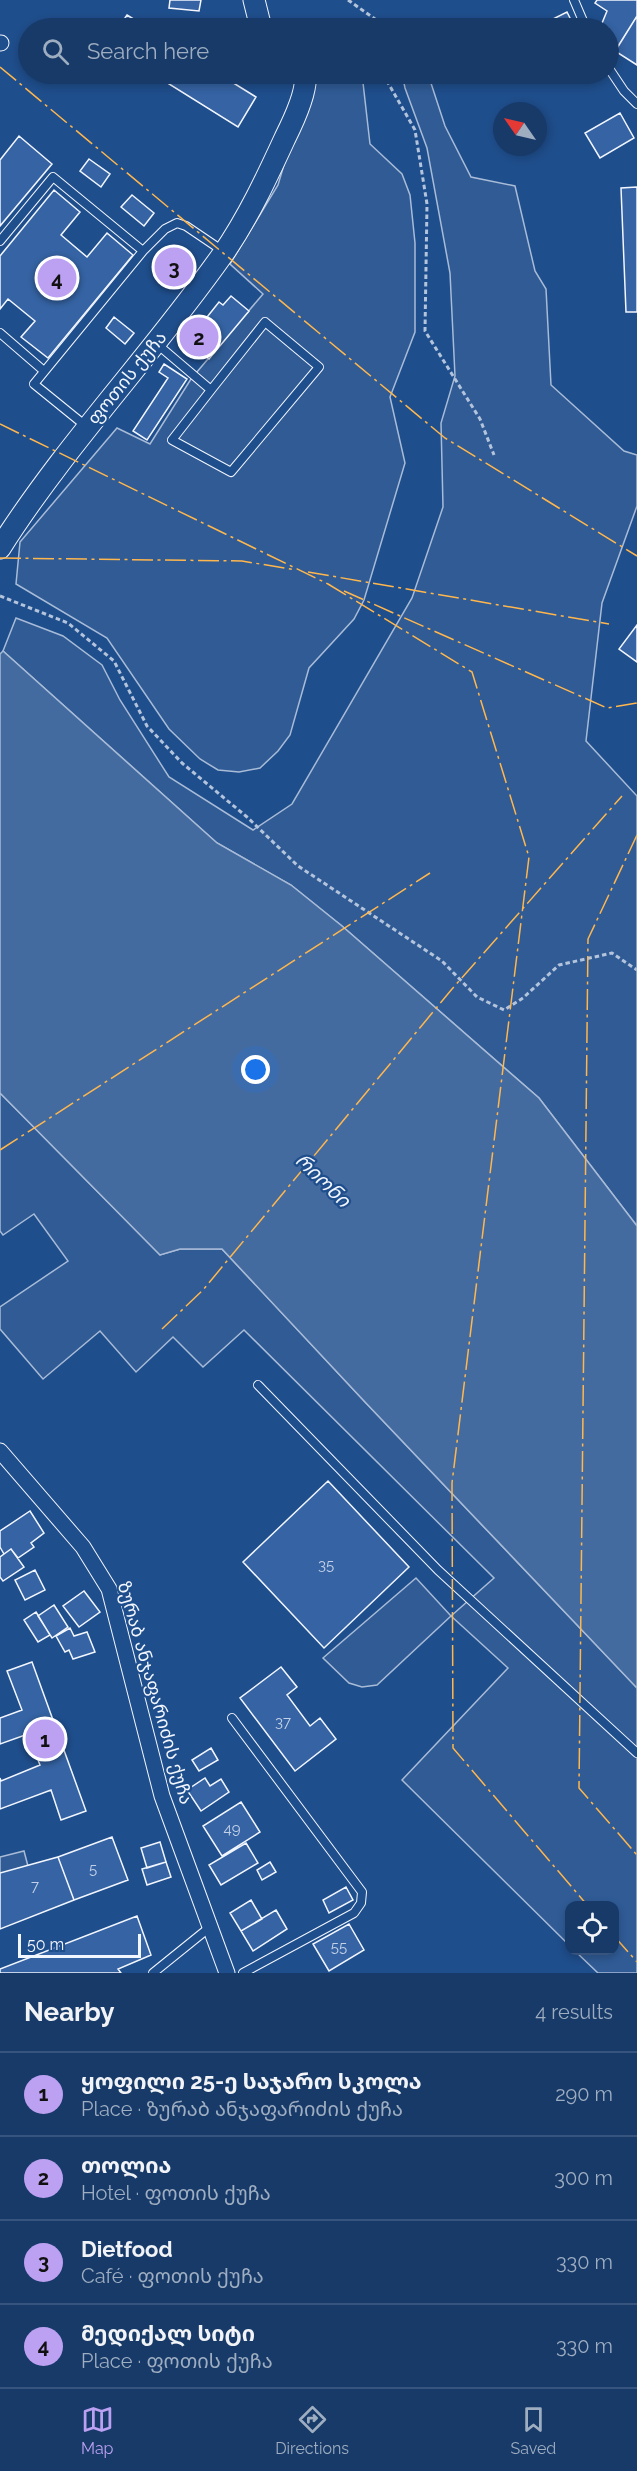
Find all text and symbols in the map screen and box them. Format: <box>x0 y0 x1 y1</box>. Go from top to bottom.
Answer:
search box <box>18 18 619 84</box>
icon: search <box>39 35 72 68</box>
text: Search here <box>87 38 209 64</box>
north arrow <box>493 102 547 156</box>
pin: 3 <box>154 244 194 290</box>
pin: 4 <box>38 256 76 300</box>
pin: 2 <box>180 314 218 360</box>
street label: ფოთის ქუჩა <box>83 327 171 429</box>
your location <box>241 1055 270 1084</box>
water label: რიონი <box>290 1148 357 1213</box>
house number: 35 <box>318 1556 334 1574</box>
street label: ზურაბ ანჯაფარიძის ქუჩა <box>113 1579 197 1807</box>
house number: 37 <box>275 1713 291 1731</box>
pin: 1 <box>26 1716 64 1762</box>
house number: 49 <box>224 1820 241 1838</box>
house number: 5 <box>89 1860 97 1878</box>
house number: 7 <box>31 1877 39 1895</box>
map controls <box>565 1901 619 1955</box>
button: locate <box>565 1901 619 1955</box>
scale bar <box>18 1931 141 1958</box>
text: 50 m <box>27 1935 64 1954</box>
house number: 55 <box>331 1938 347 1956</box>
text: Nearby <box>24 1997 114 2027</box>
text: 4 results <box>535 2000 613 2024</box>
text: ყოფილი 25-ე საჯარო სკოლა <box>81 2068 422 2094</box>
text: 1 <box>39 2082 48 2106</box>
text: 290 m <box>555 2082 613 2106</box>
text: Place · ზურაბ ანჯაფარიძის ქუჩა <box>81 2097 403 2121</box>
text: თოლია <box>81 2152 171 2178</box>
text: 2 <box>38 2166 49 2190</box>
text: 300 m <box>554 2166 613 2190</box>
text: Hotel · ფოთის ქუჩა <box>81 2181 271 2205</box>
text: Dietfood <box>81 2236 173 2262</box>
text: 3 <box>38 2250 49 2274</box>
text: 330 m <box>556 2250 613 2274</box>
text: Café · ფოთის ქუჩა <box>81 2264 264 2288</box>
text: მედიქალ სიტი <box>81 2320 255 2346</box>
text: 4 <box>38 2334 49 2358</box>
text: 330 m <box>556 2334 613 2358</box>
text: Place · ფოთის ქუჩა <box>81 2349 273 2373</box>
tab: Map <box>81 2403 114 2458</box>
tab: Directions <box>275 2403 349 2458</box>
tab: Saved <box>510 2403 556 2458</box>

